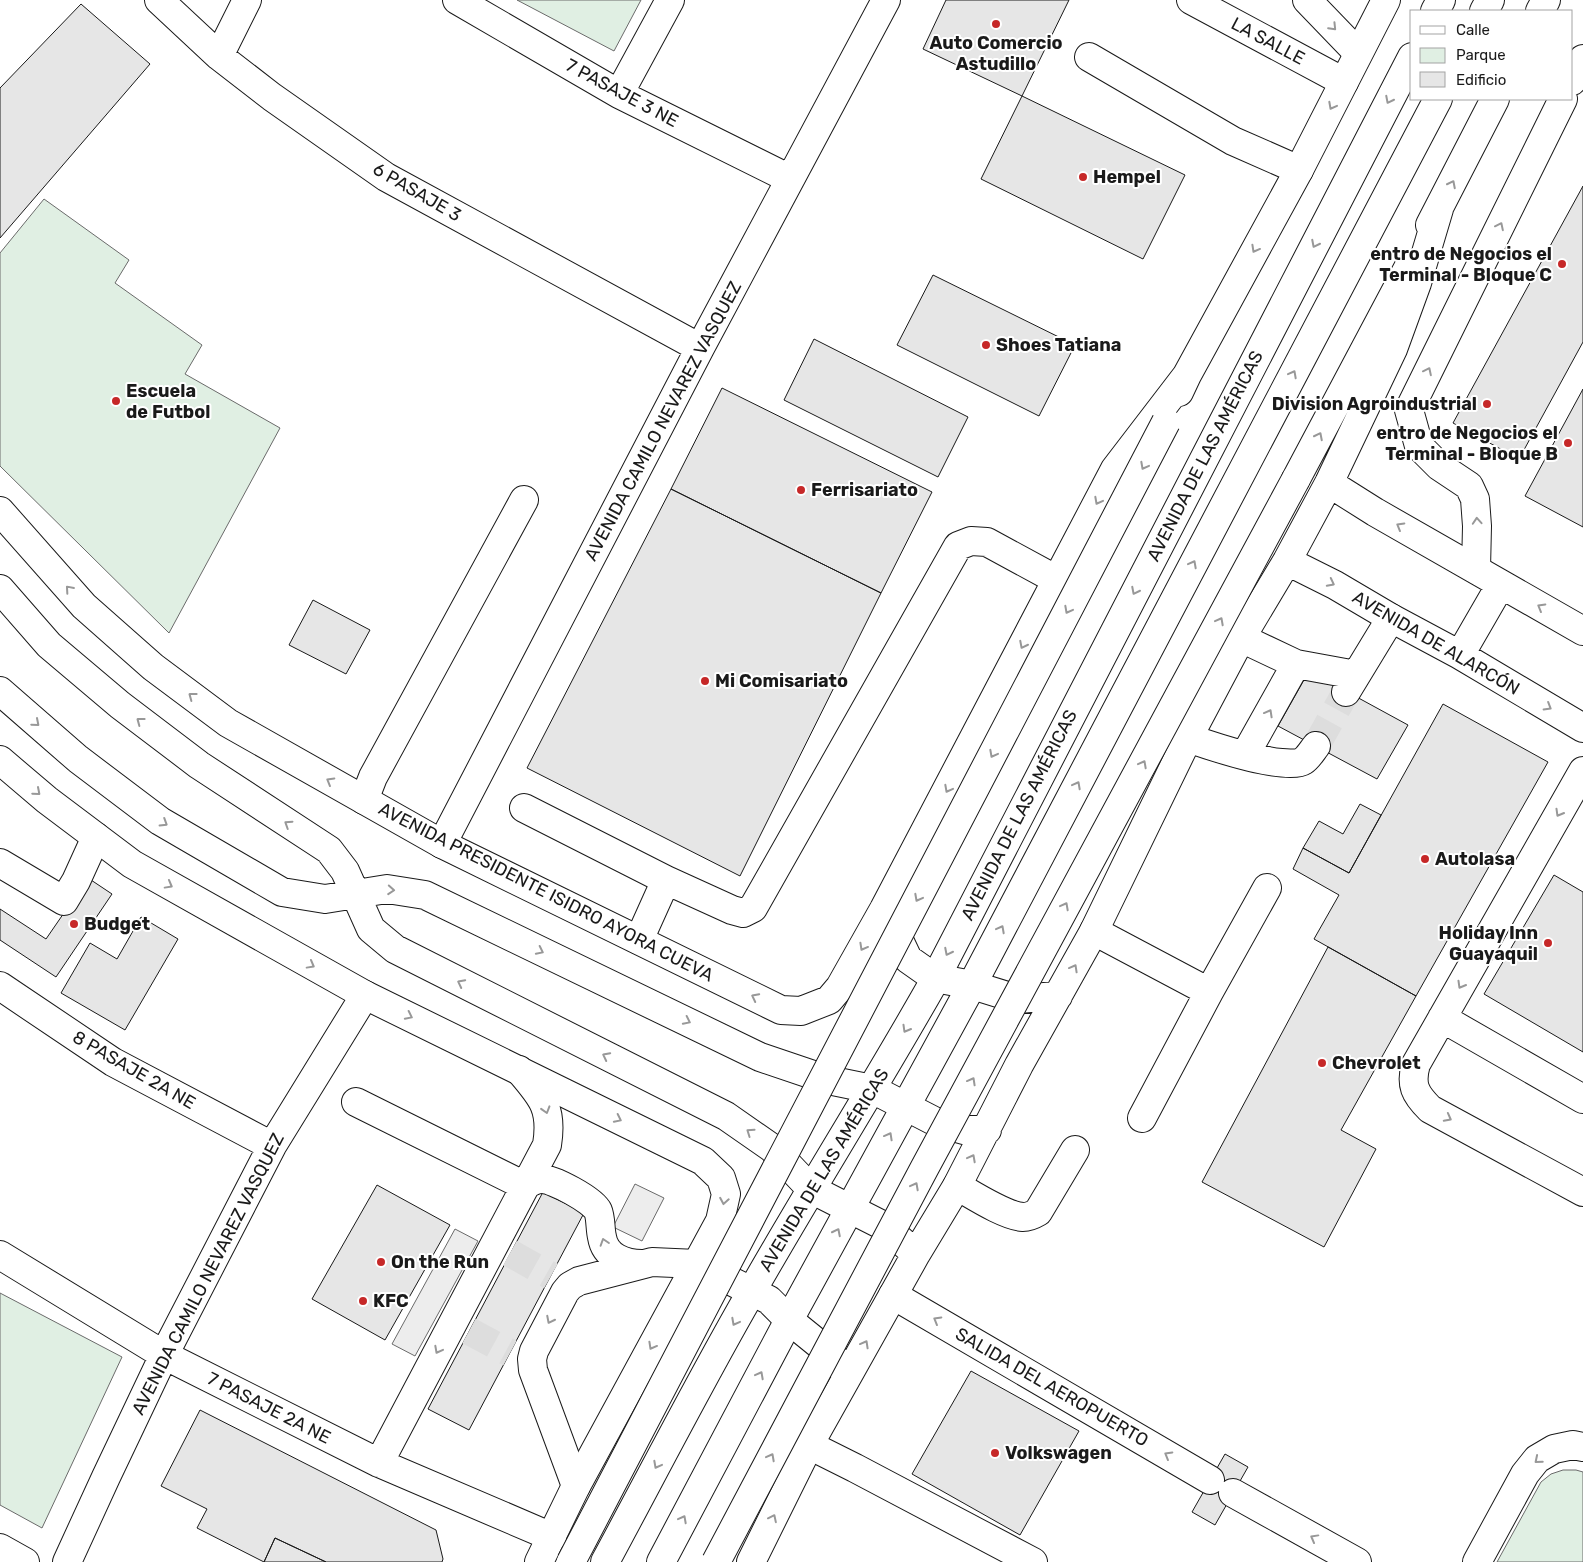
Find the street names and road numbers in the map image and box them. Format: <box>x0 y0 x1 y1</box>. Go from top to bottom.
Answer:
street label: LA SALLE <box>1227 12 1309 70</box>
street label: 7 PASAJE 3 NE <box>562 54 682 132</box>
street label: 6 PASAJE 3 <box>369 158 465 226</box>
street label: AVENIDA CAMILO NEVAREZ VASQUEZ <box>580 277 746 564</box>
street label: AVENIDA DE LAS AMÉRICAS <box>1142 347 1268 565</box>
street label: AVENIDA DE ALARCÓN <box>1348 586 1524 700</box>
street label: AVENIDA DE LAS AMÉRICAS <box>956 706 1082 924</box>
street label: AVENIDA PRESIDENTE ISIDRO AYORA CUEVA <box>375 798 717 986</box>
street label: 8 PASAJE 2A NE <box>69 1026 199 1114</box>
street label: AVENIDA DE LAS AMÉRICAS <box>755 1064 893 1276</box>
street label: AVENIDA CAMILO NEVAREZ VASQUEZ <box>127 1129 289 1419</box>
street label: SALIDA DEL AEROPUERTO <box>952 1323 1152 1451</box>
street label: 7 PASAJE 2A NE <box>203 1367 335 1449</box>

